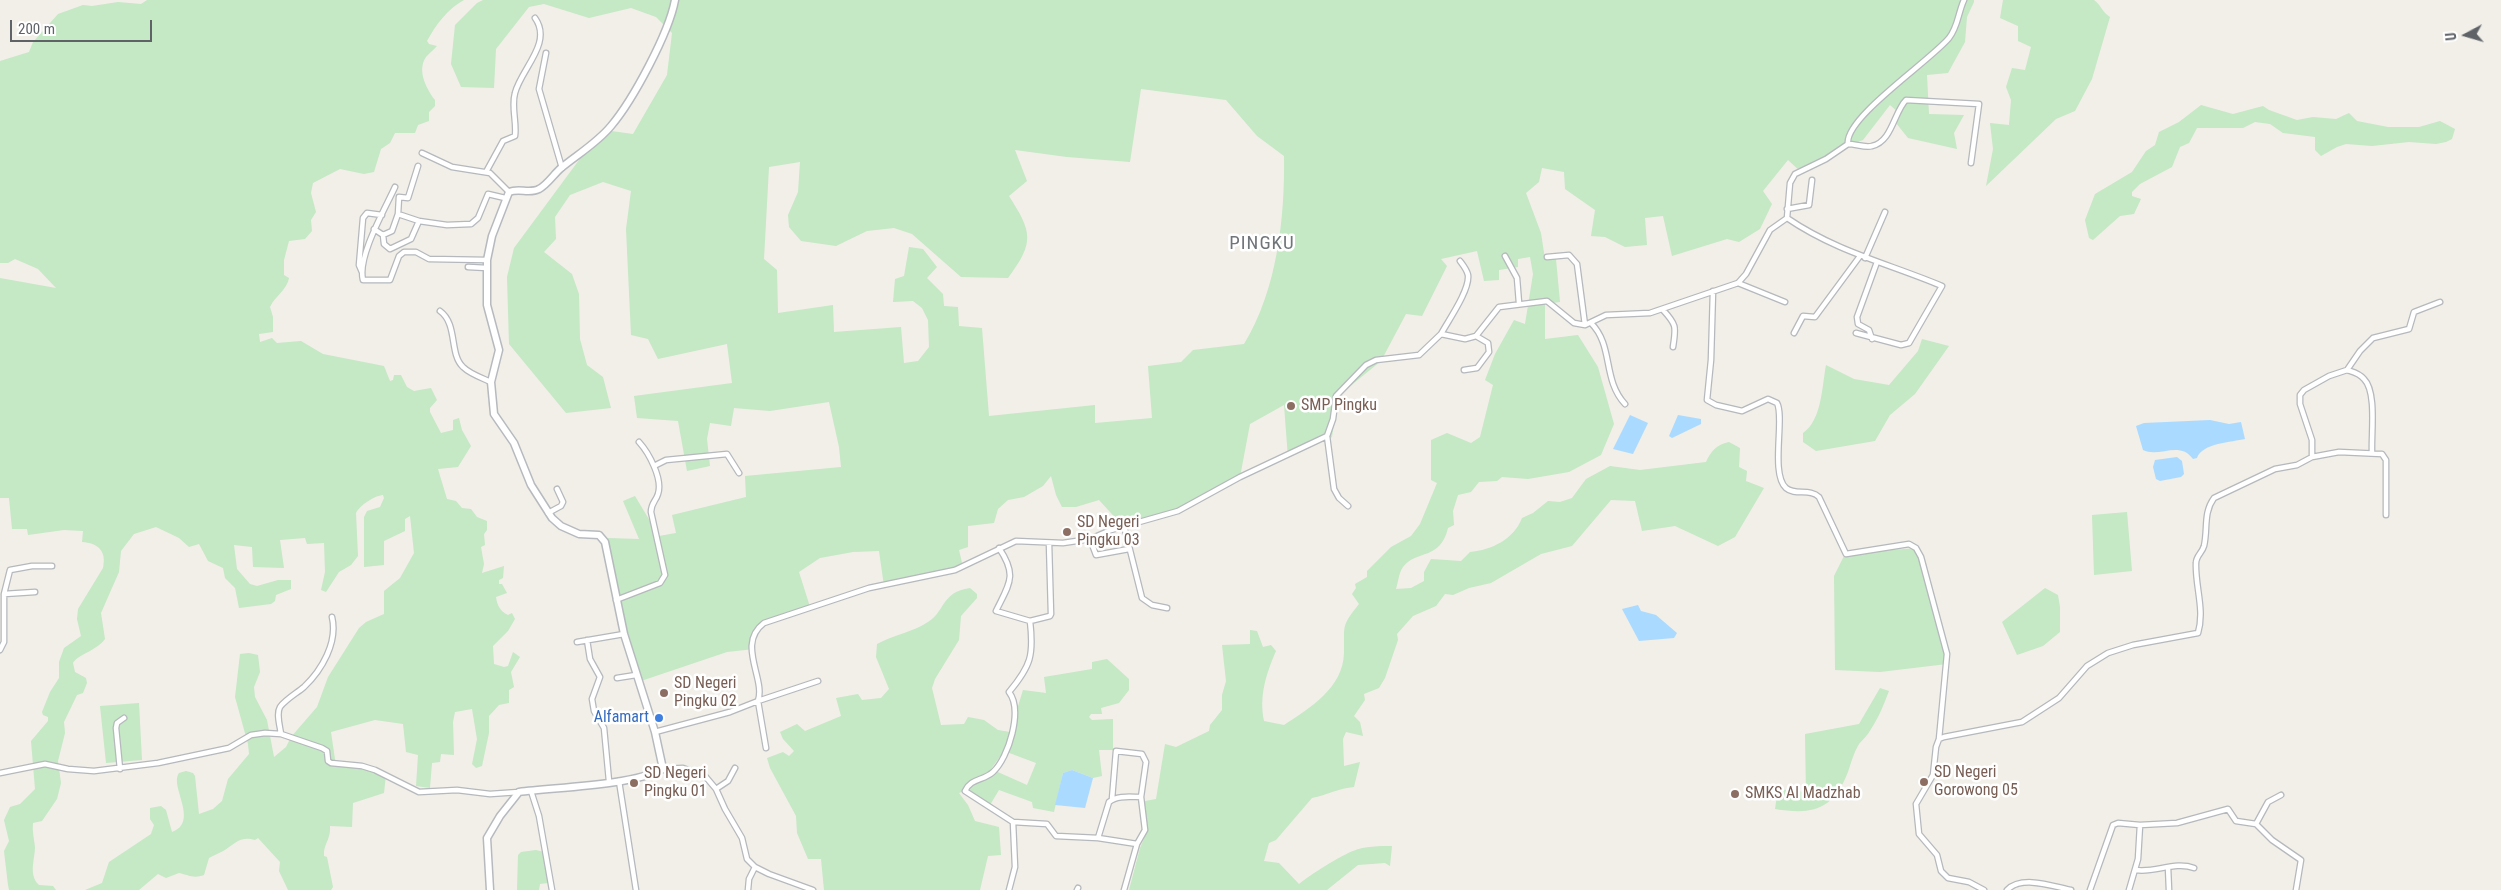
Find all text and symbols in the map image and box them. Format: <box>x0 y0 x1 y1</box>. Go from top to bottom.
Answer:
scale bar <box>12 10 155 42</box>
north arrow <box>2441 10 2491 60</box>
text: 200 m <box>18 20 55 38</box>
text: U <box>2443 32 2459 41</box>
district label: PINGKU <box>1229 233 1295 255</box>
place label: SMP Pingku <box>1301 396 1377 416</box>
marker: SMP Pingku <box>1285 400 1297 412</box>
place label: SD Negeri Pingku 03 <box>1077 513 1140 551</box>
marker: SD Negeri Pingku 03 <box>1061 526 1073 538</box>
place label: SD Negeri Pingku 02 <box>674 674 737 712</box>
marker: SD Negeri Pingku 02 <box>658 687 670 699</box>
place label: Alfamart <box>594 708 649 728</box>
marker: Alfamart <box>653 712 665 724</box>
place label: SD Negeri Gorowong 05 <box>1934 763 2018 801</box>
place label: SD Negeri Pingku 01 <box>644 764 707 802</box>
marker: SD Negeri Gorowong 05 <box>1918 776 1930 788</box>
marker: SD Negeri Pingku 01 <box>628 777 640 789</box>
place label: SMKS Al Madzhab <box>1745 784 1861 804</box>
marker: SMKS Al Madzhab <box>1729 788 1741 800</box>

